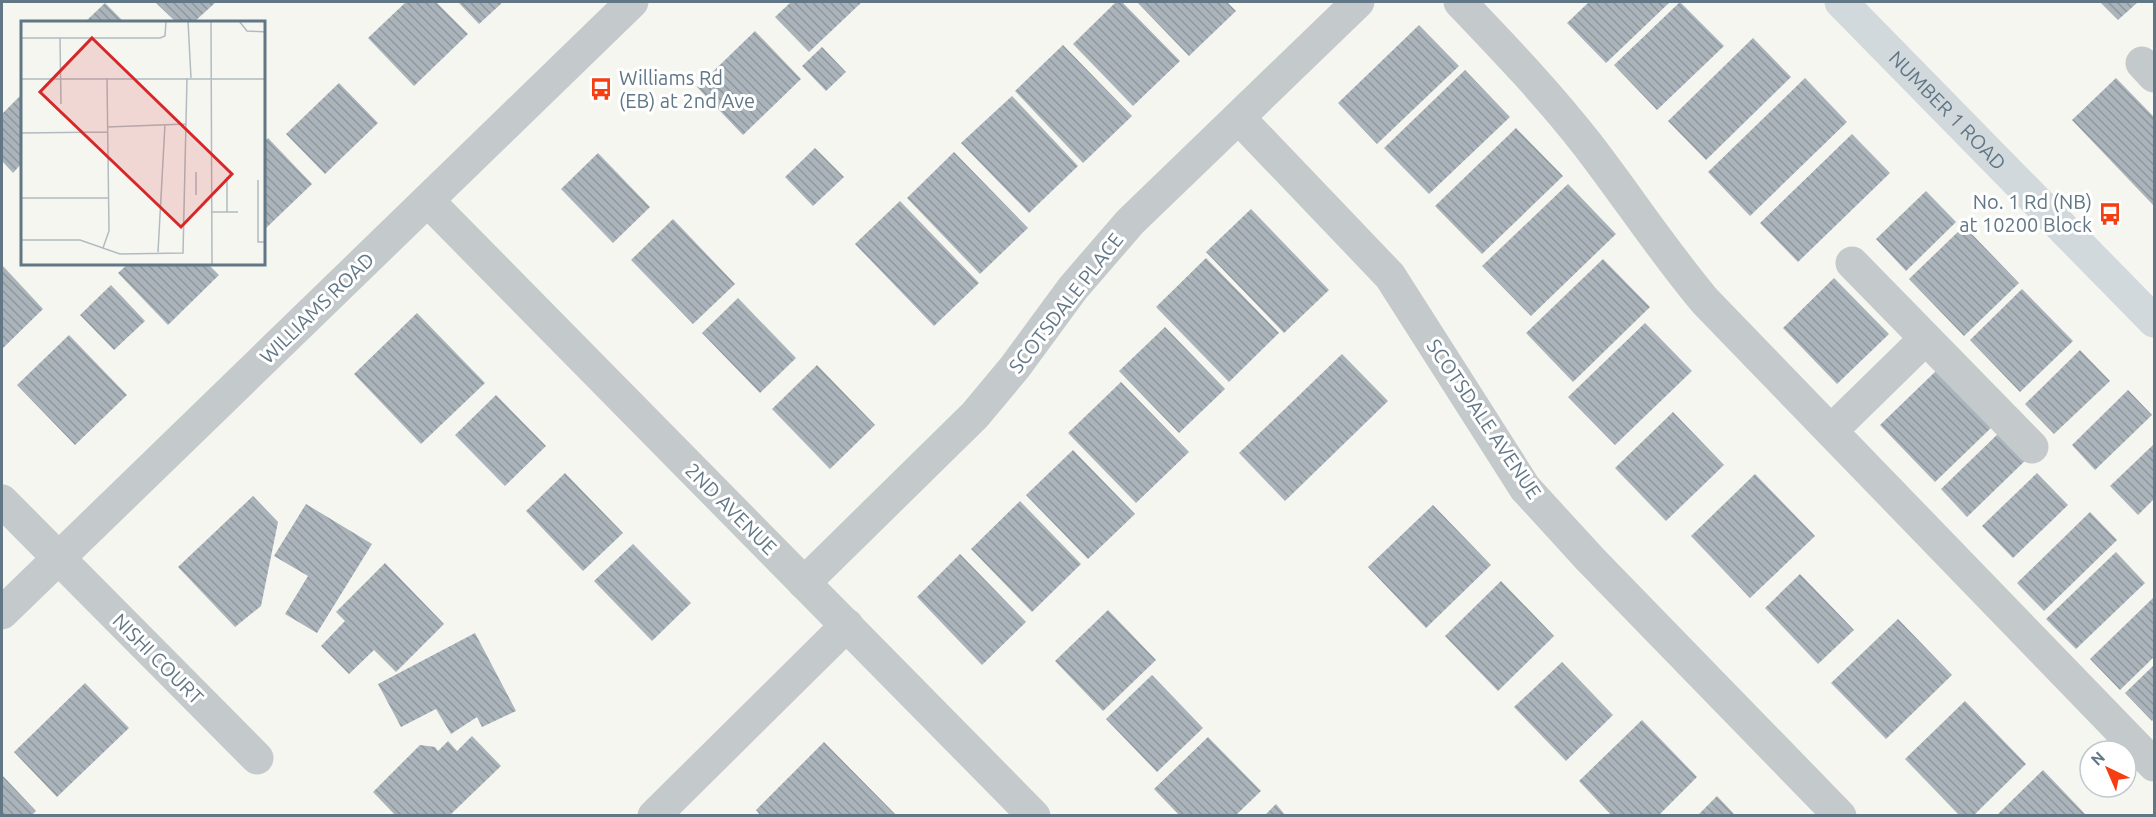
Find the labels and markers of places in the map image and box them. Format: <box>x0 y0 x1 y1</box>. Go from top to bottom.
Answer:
place label: Williams Rd (EB) at 2nd Ave <box>619 66 755 112</box>
bus stop icon: Williams Rd (EB) at 2nd Ave <box>588 76 614 102</box>
place label: No. 1 Rd (NB) at 10200 Block <box>1959 190 2092 236</box>
bus stop icon: No. 1 Rd (NB) at 10200 Block <box>2097 201 2123 227</box>

